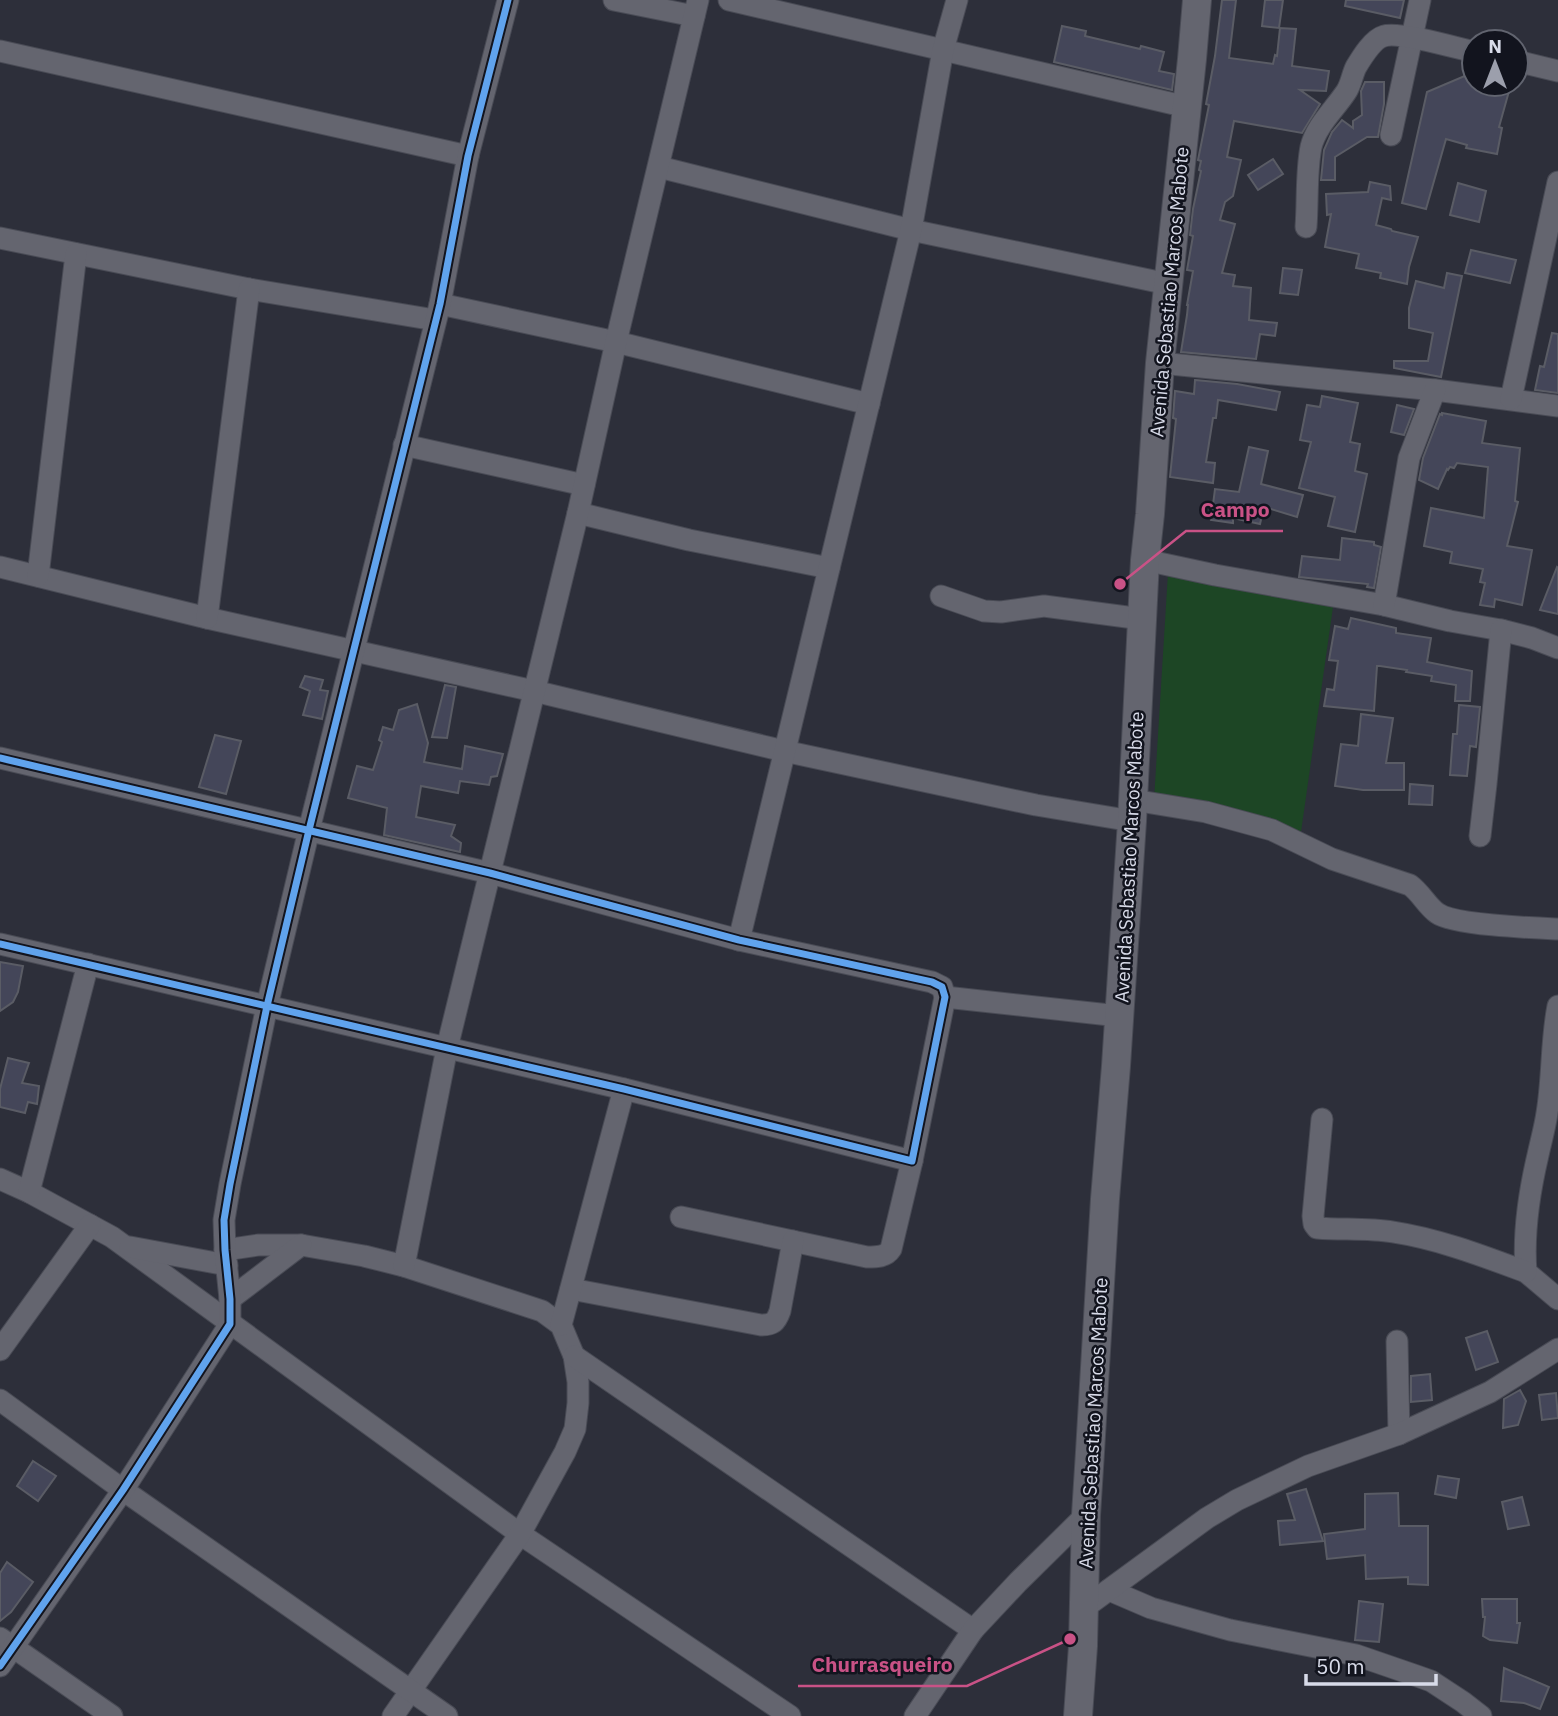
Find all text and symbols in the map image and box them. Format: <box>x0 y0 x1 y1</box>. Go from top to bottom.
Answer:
north arrow <box>1460 28 1530 98</box>
text: N <box>1488 34 1502 58</box>
street label: Avenida Sebastiao Marcos Mabote <box>1144 146 1194 438</box>
callout: Campo <box>1186 489 1283 531</box>
text: Campo <box>1200 495 1270 523</box>
street label: Avenida Sebastiao Marcos Mabote <box>1109 711 1149 1003</box>
street label: Avenida Sebastiao Marcos Mabote <box>1073 1277 1113 1569</box>
scale bar <box>1306 1642 1436 1686</box>
callout: Churrasqueiro <box>798 1644 967 1686</box>
text: Churrasqueiro <box>811 1650 953 1678</box>
text: 50 m <box>1316 1652 1365 1680</box>

